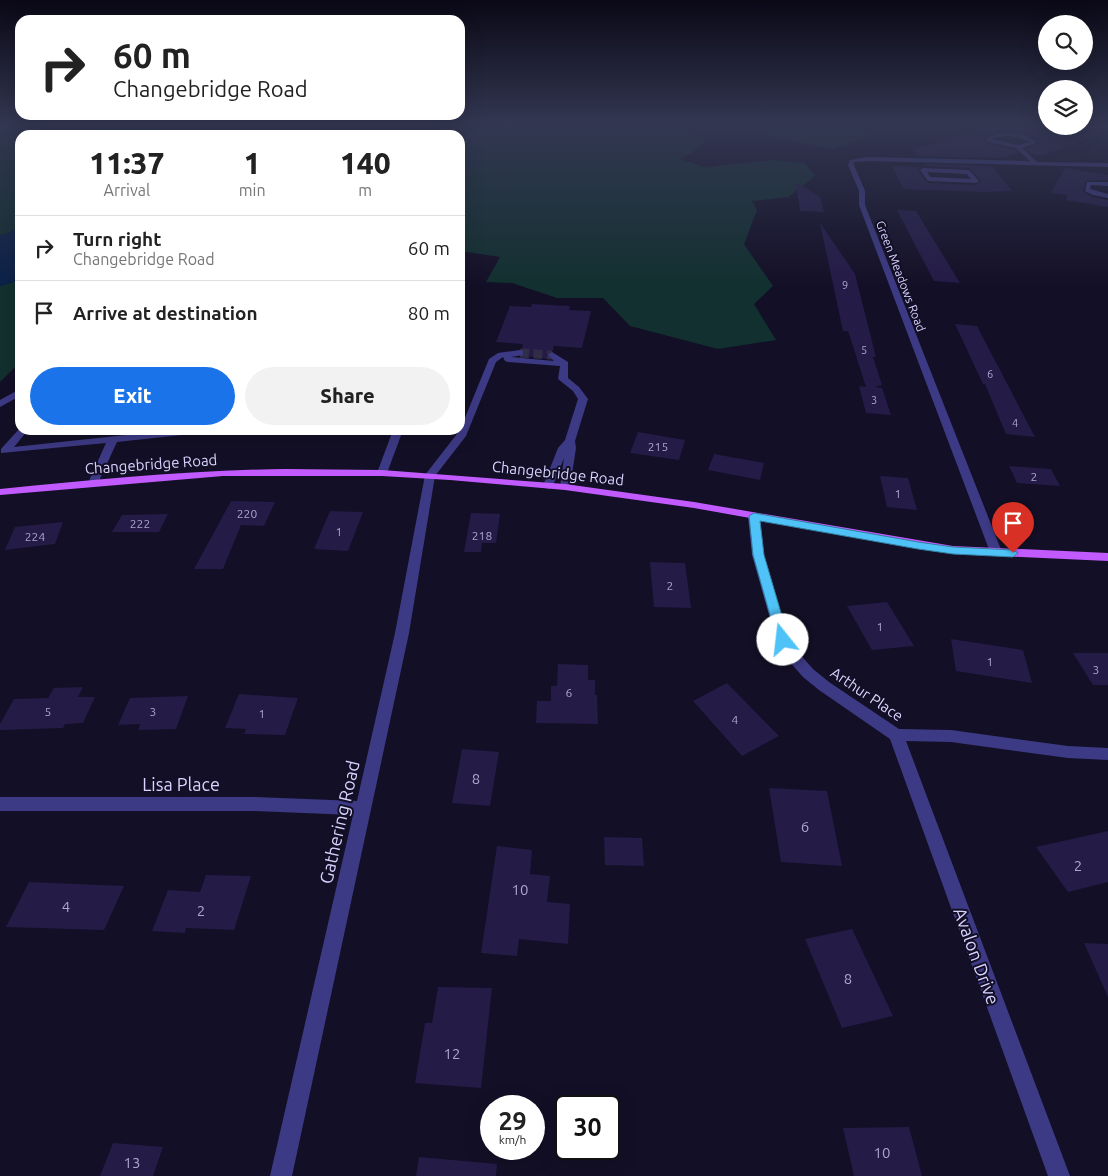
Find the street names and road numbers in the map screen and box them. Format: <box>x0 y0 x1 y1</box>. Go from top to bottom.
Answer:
street label: Green Meadows Road <box>874 219 928 333</box>
street label: Changebridge Road <box>84 451 218 477</box>
street label: Changebridge Road <box>491 458 625 488</box>
street label: Arthur Place <box>828 664 906 724</box>
street label: Gathering Road <box>315 758 363 886</box>
street label: Lisa Place <box>142 774 220 794</box>
street label: Avalon Drive <box>950 905 1004 1007</box>

